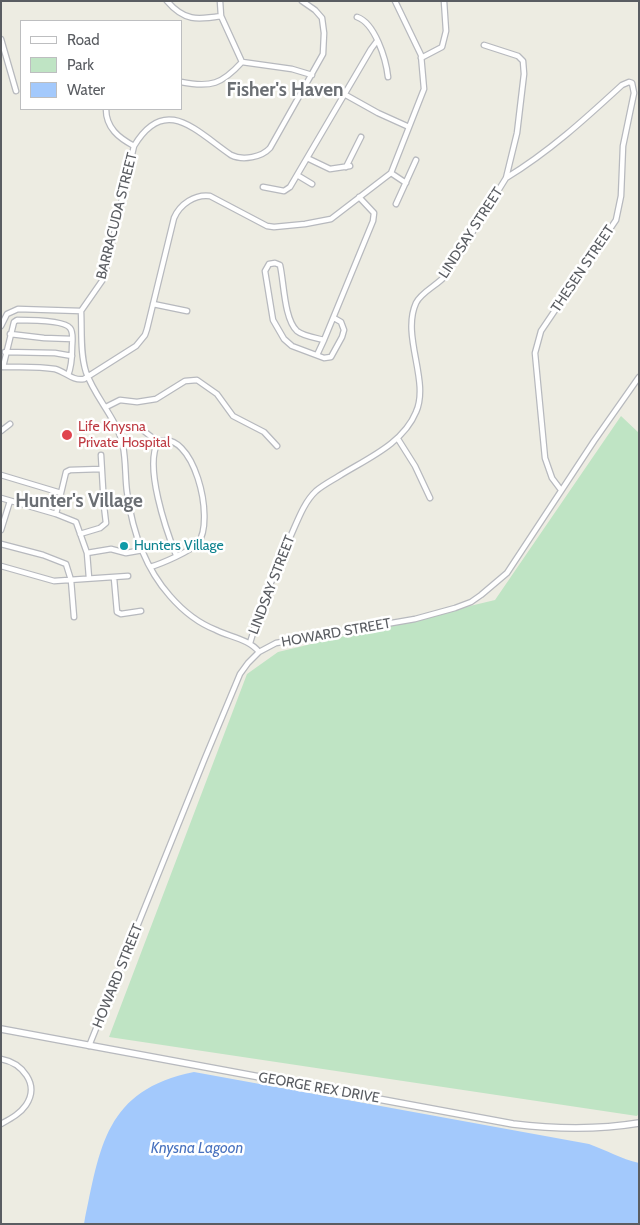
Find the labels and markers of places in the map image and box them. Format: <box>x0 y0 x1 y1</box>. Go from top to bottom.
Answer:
place label: Life Knysna Private Hospital <box>78 419 170 452</box>
marker: Life Knysna Private Hospital <box>60 428 74 442</box>
place label: Hunters Village <box>134 538 224 554</box>
marker: Hunters Village <box>118 540 130 552</box>

